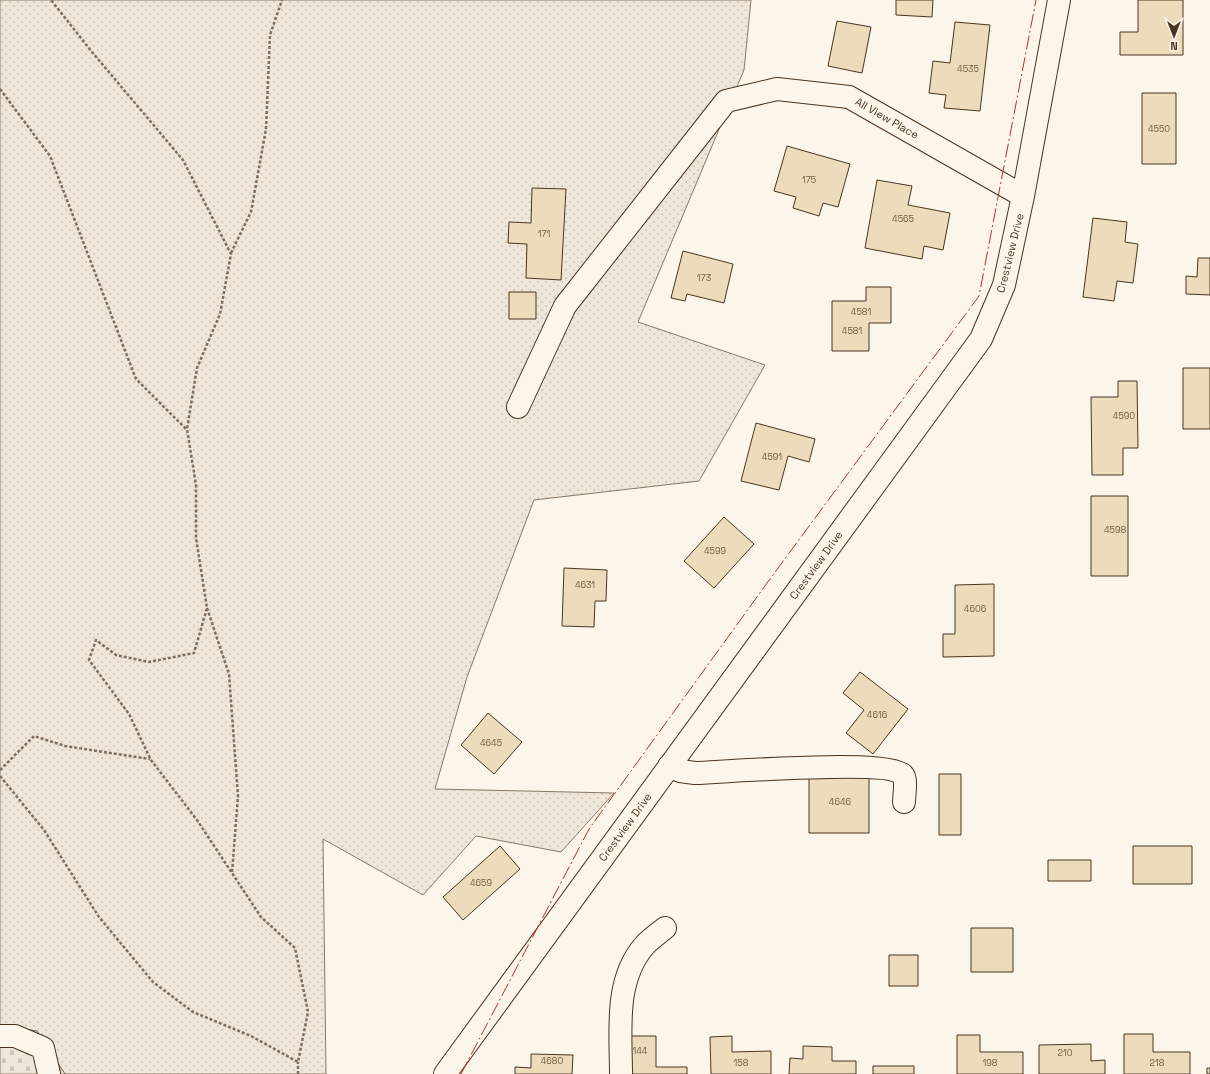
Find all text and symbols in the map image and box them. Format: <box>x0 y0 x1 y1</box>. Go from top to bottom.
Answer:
north arrow <box>1154 16 1194 56</box>
text: N <box>1170 39 1178 53</box>
house number: 4535 <box>957 63 979 75</box>
street label: All View Place <box>853 94 921 142</box>
house number: 4550 <box>1148 123 1170 135</box>
house number: 175 <box>802 174 816 186</box>
street label: Crestview Drive <box>993 212 1027 294</box>
house number: 4565 <box>892 213 914 225</box>
house number: 171 <box>538 228 550 240</box>
house number: 173 <box>697 272 711 284</box>
house number: 4581 <box>851 306 871 318</box>
house number: 4581 <box>842 325 862 337</box>
house number: 4590 <box>1113 410 1135 422</box>
house number: 4591 <box>762 451 782 463</box>
house number: 4598 <box>1104 524 1126 536</box>
street label: Crestview Drive <box>786 528 846 602</box>
house number: 4599 <box>704 545 726 557</box>
house number: 4631 <box>575 579 595 591</box>
house number: 4606 <box>964 603 987 615</box>
house number: 4616 <box>867 709 888 721</box>
house number: 4645 <box>480 737 502 749</box>
street label: Crestview Drive <box>595 790 655 864</box>
house number: 4646 <box>829 796 852 808</box>
house number: 4659 <box>470 877 492 889</box>
house number: 144 <box>632 1045 648 1057</box>
house number: 210 <box>1058 1047 1073 1059</box>
house number: 4680 <box>541 1055 563 1067</box>
house number: 158 <box>734 1057 749 1069</box>
house number: 198 <box>983 1057 998 1069</box>
house number: 218 <box>1150 1057 1165 1069</box>

